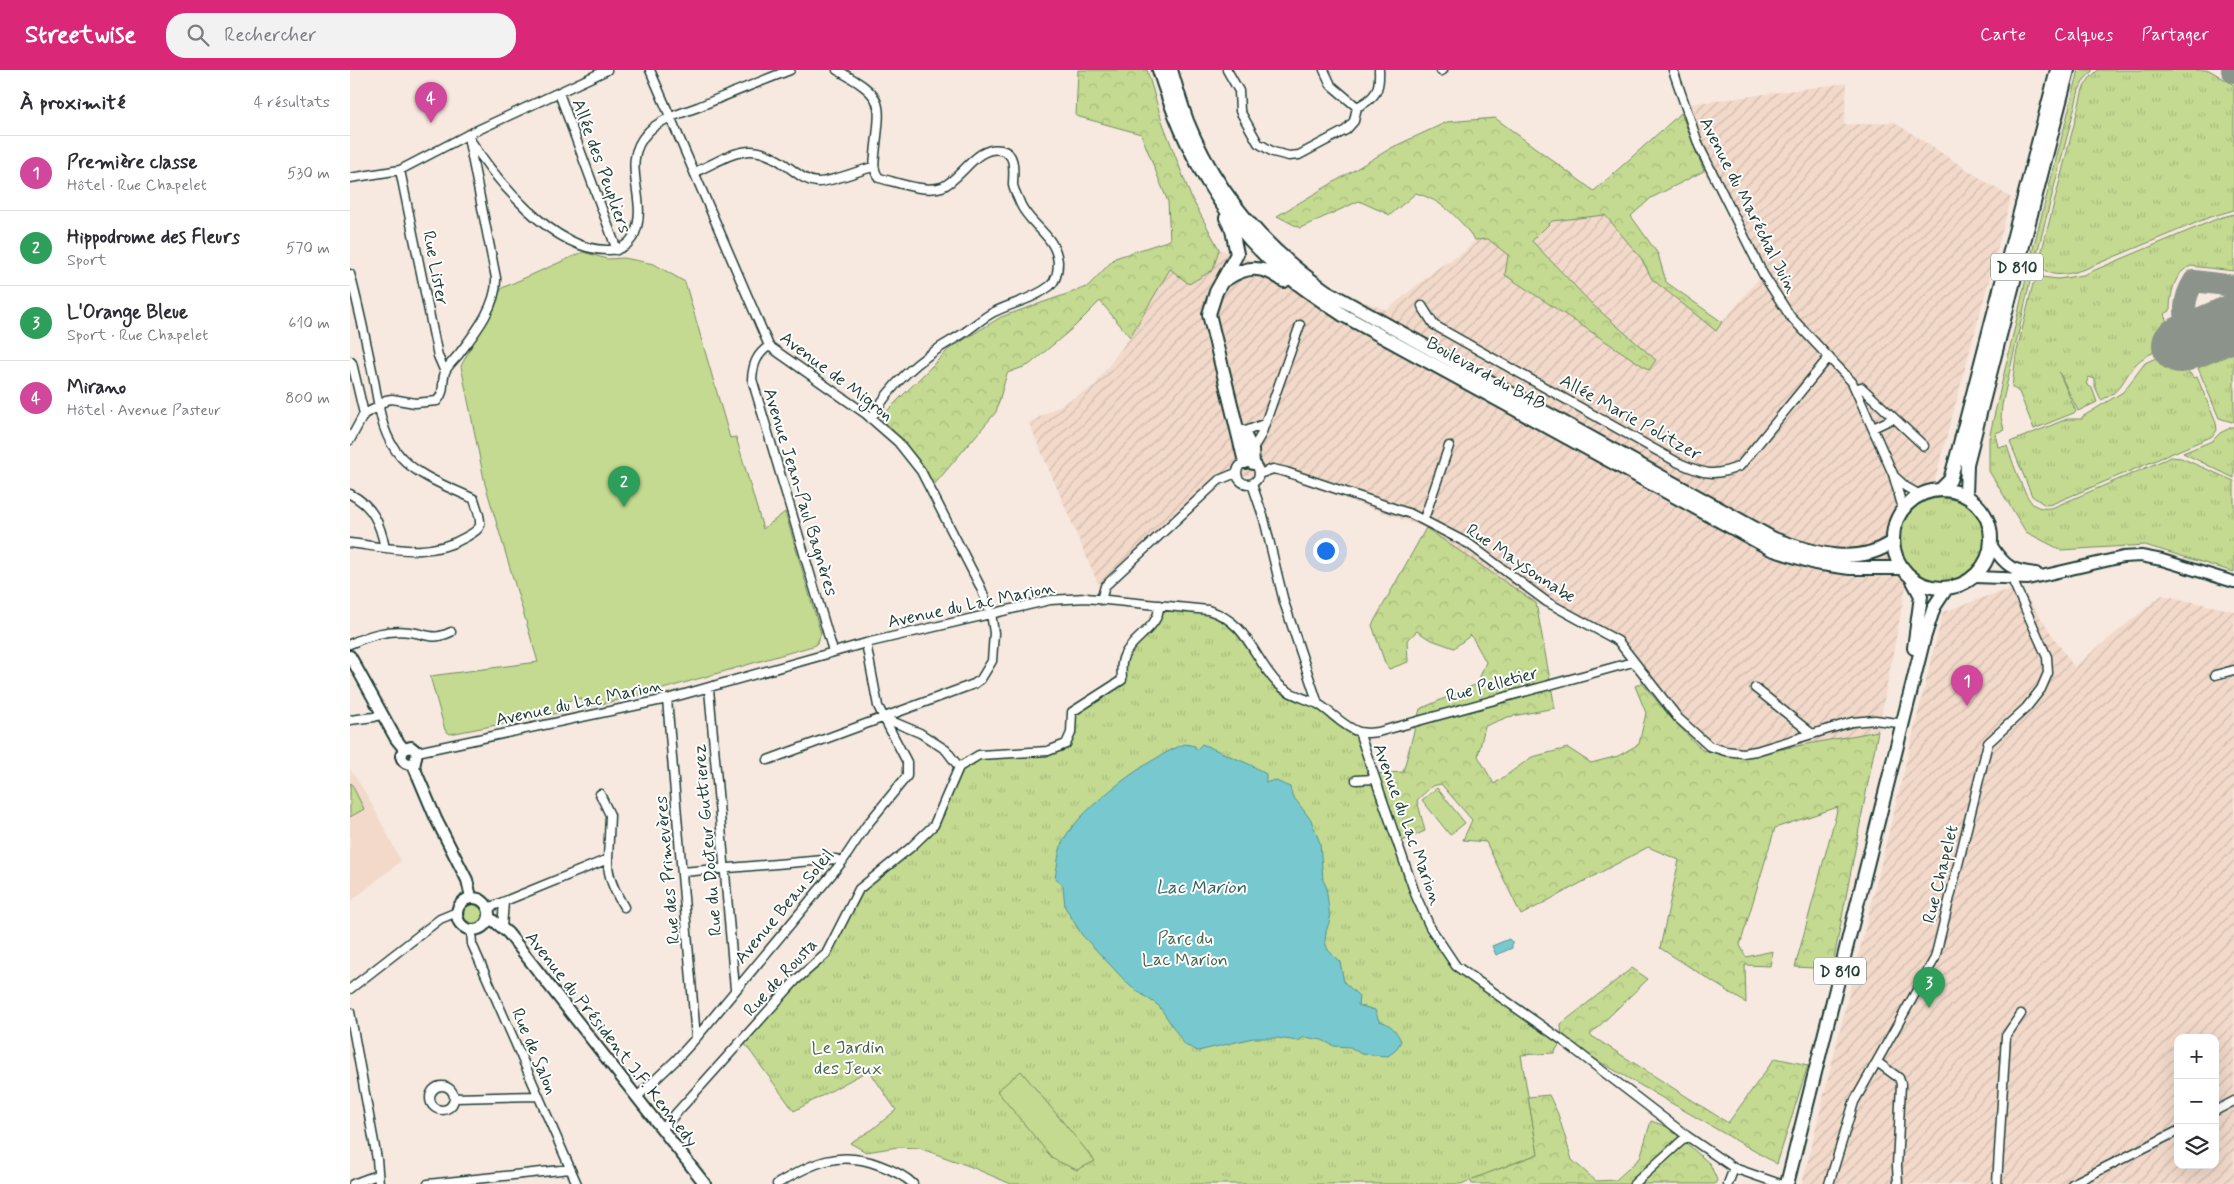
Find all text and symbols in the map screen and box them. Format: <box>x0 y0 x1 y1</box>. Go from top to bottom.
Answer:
search box <box>166 13 516 58</box>
text: Streetwise <box>25 20 136 51</box>
icon: search <box>184 21 212 49</box>
text: Rechercher <box>224 23 317 48</box>
text: Carte <box>1980 23 2026 47</box>
text: Calques <box>2054 23 2113 47</box>
text: Partager <box>2141 23 2209 47</box>
pin: 4 <box>415 82 447 123</box>
text: À proximité <box>20 89 126 117</box>
text: 4 résultats <box>254 92 330 113</box>
street label: Allée des Peupliers <box>566 96 637 237</box>
street label: Avenue du Maréchal Juin <box>1693 113 1803 298</box>
text: Première classe <box>67 150 197 175</box>
text: 1 <box>32 163 40 184</box>
text: 530 m <box>287 163 330 184</box>
text: Hôtel · Rue Chapelet <box>67 175 207 196</box>
text: Hippodrome des Fleurs <box>67 225 240 250</box>
street label: Rue Lister <box>416 229 454 308</box>
text: 2 <box>32 238 40 259</box>
text: 570 m <box>286 238 330 259</box>
text: Sport <box>67 250 107 271</box>
road number: D 810 <box>1991 253 2043 280</box>
text: L'Orange Bleue <box>67 300 188 325</box>
text: 3 <box>32 313 40 334</box>
text: 610 m <box>288 313 330 334</box>
text: Sport · Rue Chapelet <box>67 325 208 346</box>
street label: Avenue de Migron <box>774 326 898 428</box>
street label: Boulevard du BAB <box>1422 331 1549 416</box>
street label: Allée Marie Politzer <box>1555 369 1706 467</box>
text: Mirano <box>67 375 126 400</box>
street label: Avenue Jean-Paul Bagnères <box>757 385 843 599</box>
text: 4 <box>31 388 41 409</box>
text: 800 m <box>285 388 330 409</box>
text: Hôtel · Avenue Pasteur <box>67 400 221 421</box>
pin: 2 <box>608 466 640 507</box>
street label: Rue Maysonnabe <box>1461 518 1580 609</box>
your location <box>1313 538 1339 564</box>
street label: Avenue du Lac Marion <box>885 576 1057 634</box>
street label: Rue Pelletier <box>1444 661 1541 709</box>
pin: 1 <box>1951 665 1983 706</box>
street label: Avenue du Lac Marion <box>493 674 665 732</box>
street label: Avenue du Lac Marion <box>1367 740 1447 909</box>
street label: Rue du Docteur Guttierez <box>688 743 728 937</box>
street label: Rue des Primevères <box>650 795 686 945</box>
street label: Rue Chapelet <box>1917 822 1965 926</box>
street label: Avenue Beau Soleil <box>730 844 840 969</box>
water label: Lac Marion <box>1156 875 1247 900</box>
street label: Avenue du Président J.F. Kennedy <box>519 927 703 1152</box>
park label: Parc du Lac Marion <box>1142 927 1228 972</box>
street label: Rue de Rousta <box>738 933 823 1022</box>
road number: D 810 <box>1814 958 1866 984</box>
pin: 3 <box>1913 967 1945 1008</box>
street label: Rue de Salon <box>505 1005 563 1098</box>
map controls <box>2174 1034 2219 1169</box>
button: + <box>2174 1034 2219 1079</box>
park label: Le Jardin des Jeux <box>811 1036 885 1081</box>
button: − <box>2174 1079 2219 1124</box>
button: layers <box>2174 1124 2219 1169</box>

